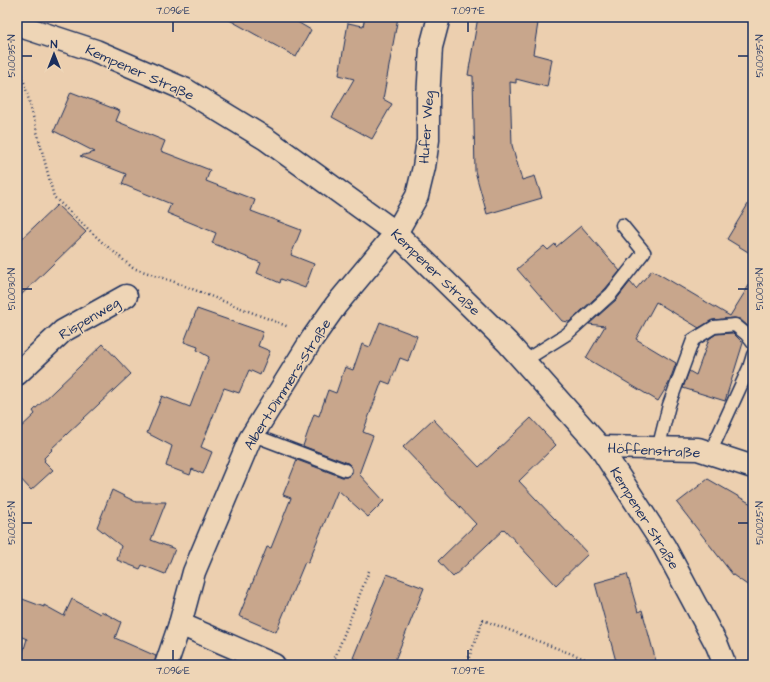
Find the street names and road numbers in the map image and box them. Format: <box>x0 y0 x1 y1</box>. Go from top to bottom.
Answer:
street label: Kempener Straße <box>82 40 198 106</box>
street label: Hufer Weg <box>414 90 440 164</box>
street label: Kempener Straße <box>386 225 485 321</box>
street label: Rispenweg <box>55 293 124 345</box>
street label: Albert-Dimmers-Straße <box>239 315 337 454</box>
street label: Höffenstraße <box>607 439 701 463</box>
street label: Kempener Straße <box>605 464 684 574</box>

